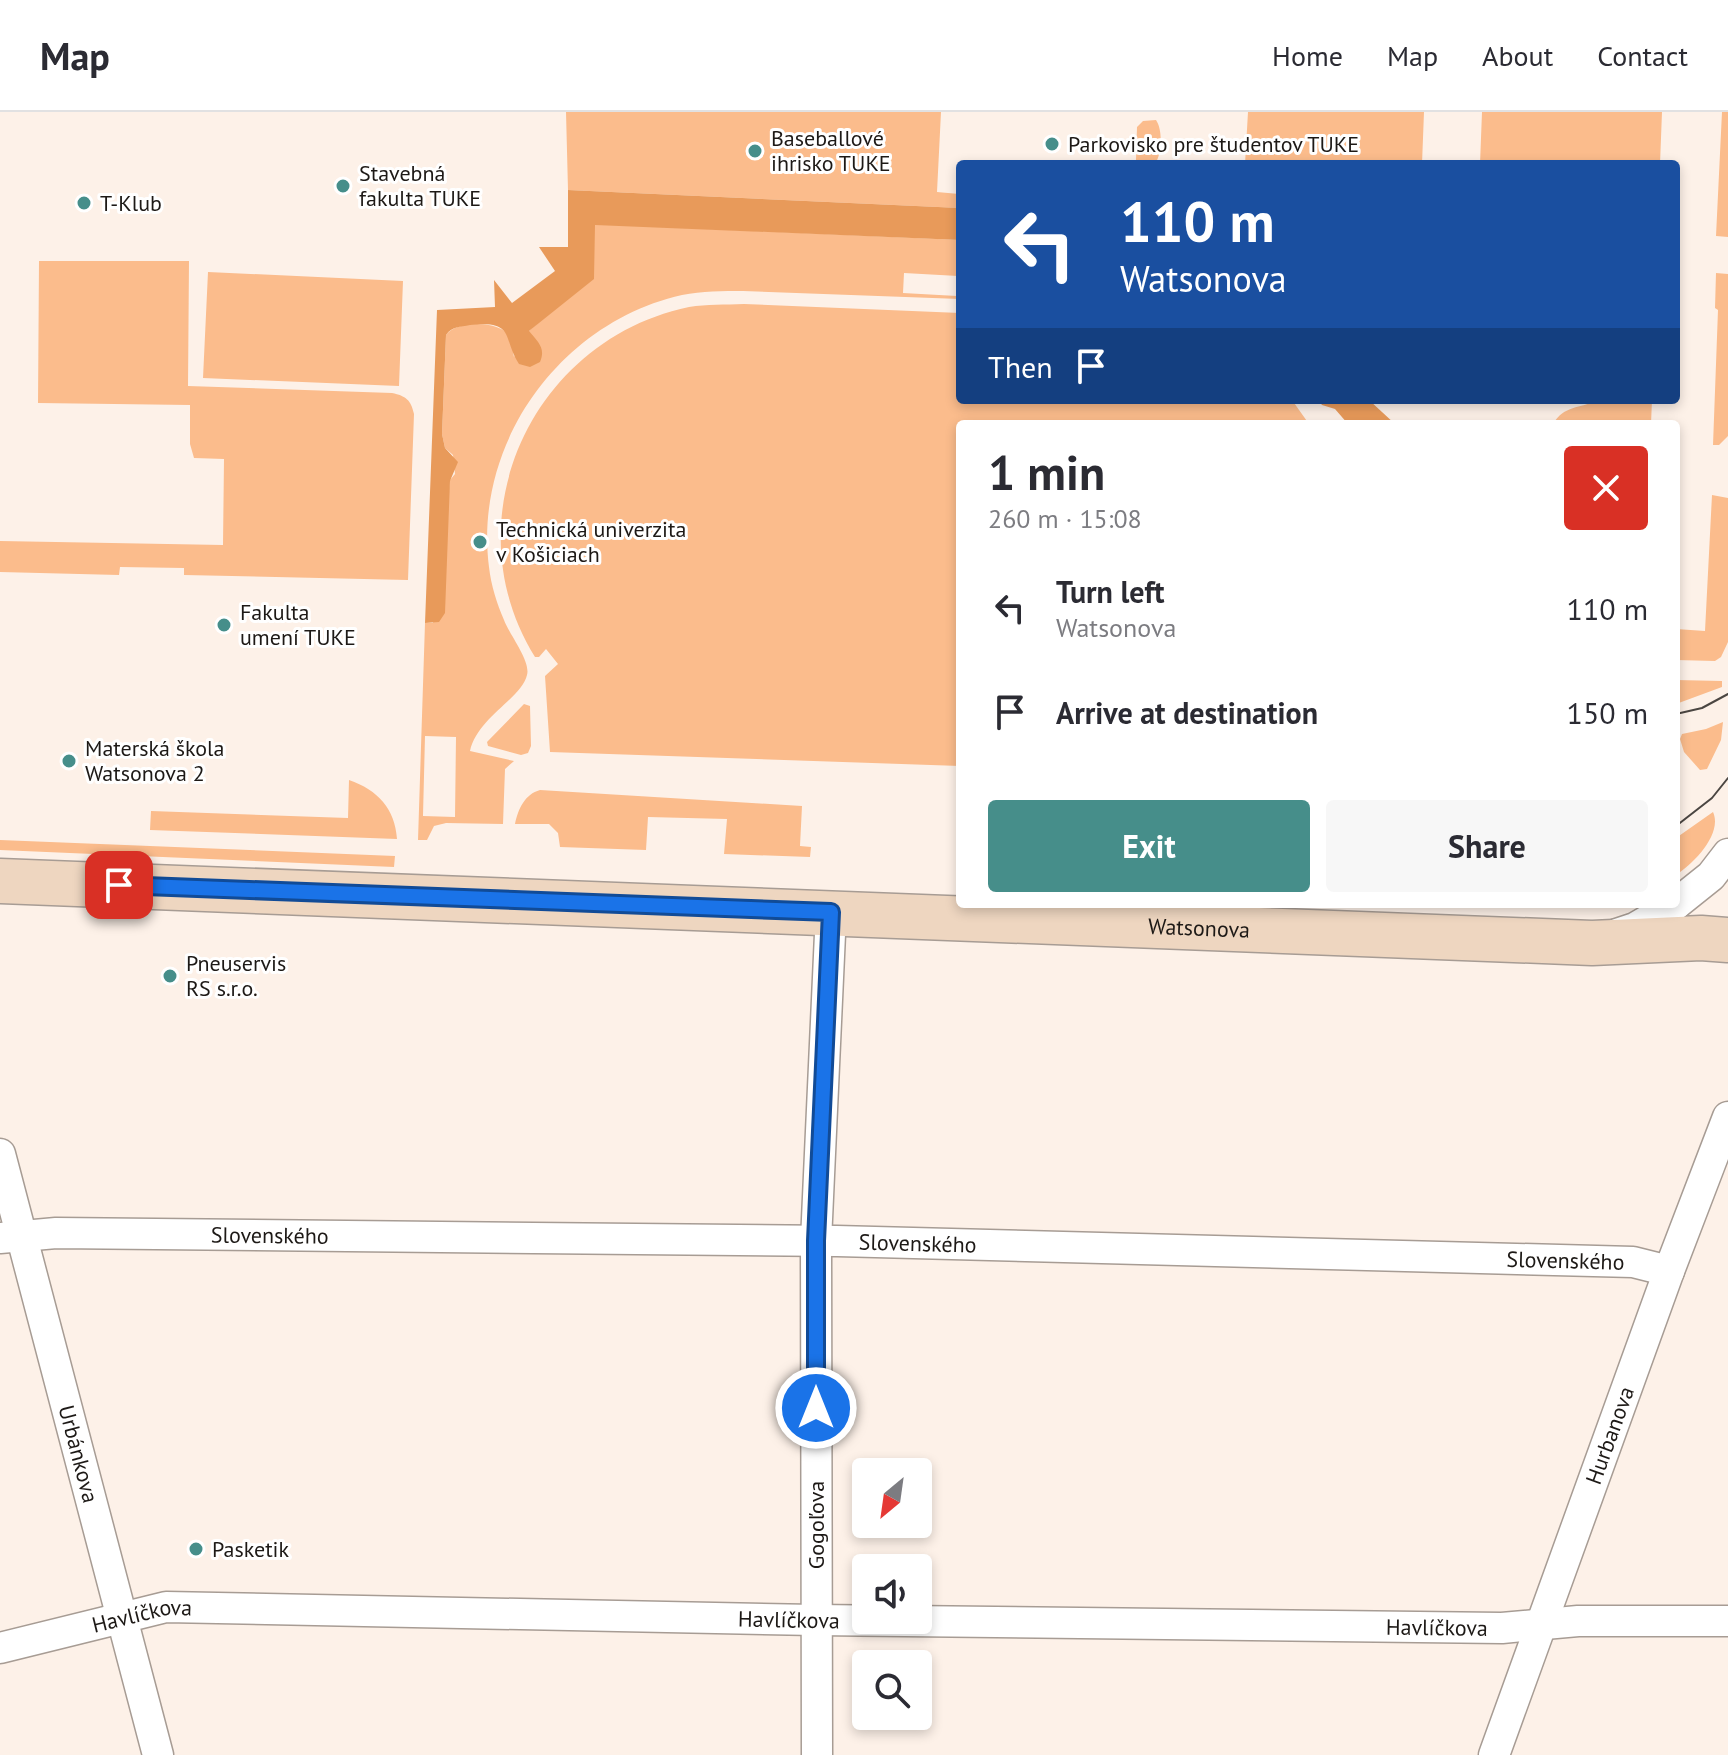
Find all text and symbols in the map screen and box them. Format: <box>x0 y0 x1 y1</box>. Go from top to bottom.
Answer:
text: Map <box>40 31 110 80</box>
text: Home <box>1272 37 1343 74</box>
text: Map <box>1387 37 1438 74</box>
text: About <box>1482 37 1553 74</box>
text: Contact <box>1597 37 1688 74</box>
place label: Baseballové ihrisko TUKE <box>771 124 891 177</box>
place label: Parkovisko pre študentov TUKE <box>1068 130 1359 158</box>
marker: Parkovisko pre študentov TUKE <box>1043 135 1061 153</box>
marker: Baseballové ihrisko TUKE <box>746 142 764 160</box>
place label: Stavebná fakulta TUKE <box>359 159 481 212</box>
marker: Stavebná fakulta TUKE <box>334 177 352 195</box>
text: 110 m <box>1120 185 1275 257</box>
place label: T-Klub <box>100 189 162 217</box>
icon: left <box>988 192 1092 296</box>
marker: T-Klub <box>75 194 93 212</box>
text: Watsonova <box>1120 255 1287 302</box>
icon: arrive <box>1069 344 1113 388</box>
text: Then <box>988 347 1053 386</box>
text: 1 min <box>988 441 1105 503</box>
button: close <box>1564 446 1648 530</box>
text: 260 m · 15:08 <box>988 502 1142 535</box>
place label: Technická univerzita v Košiciach <box>496 515 686 568</box>
marker: Technická univerzita v Košiciach <box>471 533 489 551</box>
text: Turn left <box>1056 572 1164 611</box>
icon: left <box>988 586 1032 630</box>
text: 110 m <box>1567 589 1648 628</box>
place label: Fakulta umení TUKE <box>240 598 356 651</box>
text: Watsonova <box>1056 611 1176 644</box>
marker: Fakulta umení TUKE <box>215 616 233 634</box>
icon: arrive <box>988 690 1032 734</box>
text: Arrive at destination <box>1056 693 1318 732</box>
text: 150 m <box>1567 693 1648 732</box>
place label: Materská škola Watsonova 2 <box>85 734 224 787</box>
marker: Materská škola Watsonova 2 <box>60 752 78 770</box>
button: Exit <box>988 800 1310 892</box>
button: Share <box>1326 800 1648 892</box>
pin <box>85 851 153 919</box>
icon: arrive <box>97 863 141 907</box>
street label: Watsonova <box>1148 912 1251 944</box>
place label: Pneuservis RS s.r.o. <box>186 949 286 1002</box>
marker: Pneuservis RS s.r.o. <box>161 967 179 985</box>
street label: Slovenského <box>211 1221 329 1250</box>
street label: Slovenského <box>858 1228 977 1259</box>
street label: Slovenského <box>1506 1245 1625 1276</box>
position arrow <box>774 1366 858 1450</box>
street label: Hurbanova <box>1579 1383 1640 1488</box>
street label: Urbánkova <box>53 1402 105 1506</box>
north arrow <box>852 1458 932 1538</box>
map controls <box>852 1458 932 1730</box>
street label: Gogoľova <box>802 1481 830 1569</box>
place label: Pasketik <box>212 1535 290 1563</box>
marker: Pasketik <box>187 1540 205 1558</box>
button: sound <box>852 1554 932 1634</box>
street label: Havlíčkova <box>89 1592 192 1639</box>
street label: Havlíčkova <box>738 1604 840 1634</box>
street label: Havlíčkova <box>1386 1613 1488 1642</box>
button: search <box>852 1650 932 1730</box>

